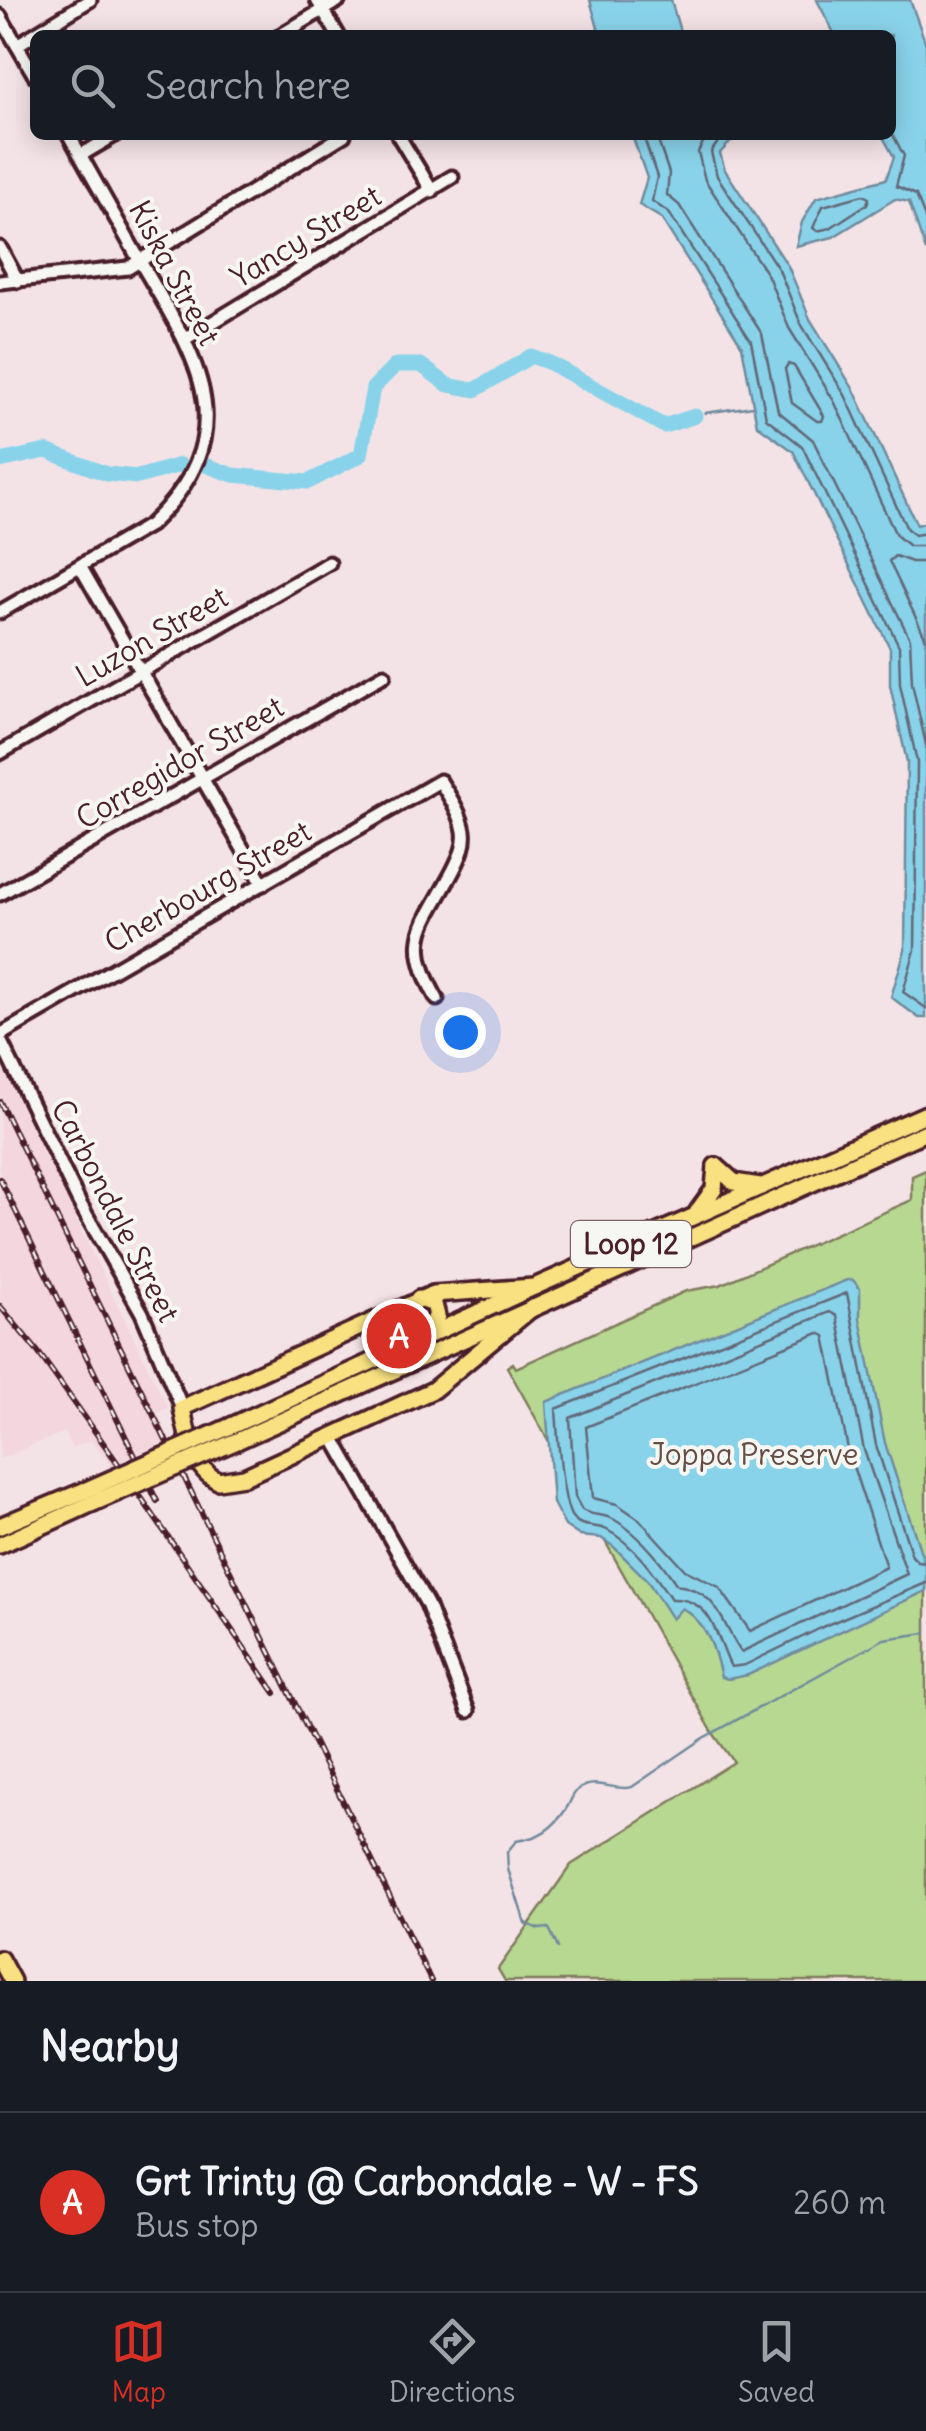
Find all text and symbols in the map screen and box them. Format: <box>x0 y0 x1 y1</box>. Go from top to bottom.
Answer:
search box <box>30 30 896 140</box>
icon: search <box>65 58 120 113</box>
text: Search here <box>145 62 351 109</box>
street label: Yancy Street <box>223 176 388 296</box>
street label: Kiska Street <box>121 194 229 351</box>
street label: Luzon Street <box>69 577 234 695</box>
street label: Corregidor Street <box>69 687 290 837</box>
street label: Cherbourg Street <box>97 812 318 961</box>
your location <box>435 1007 486 1058</box>
street label: Carbondale Street <box>43 1093 188 1328</box>
road number: Loop 12 <box>571 1221 691 1267</box>
pin: A <box>366 1298 432 1374</box>
park label: Joppa Preserve <box>650 1435 858 1473</box>
text: Nearby <box>40 2020 179 2072</box>
text: Grt Trinty @ Carbondale - W - FS <box>135 2158 699 2205</box>
text: A <box>62 2182 83 2223</box>
text: 260 m <box>793 2182 886 2223</box>
text: Bus stop <box>135 2205 258 2246</box>
tab: Map <box>111 2314 166 2410</box>
tab: Directions <box>389 2314 515 2410</box>
tab: Saved <box>738 2314 815 2410</box>

